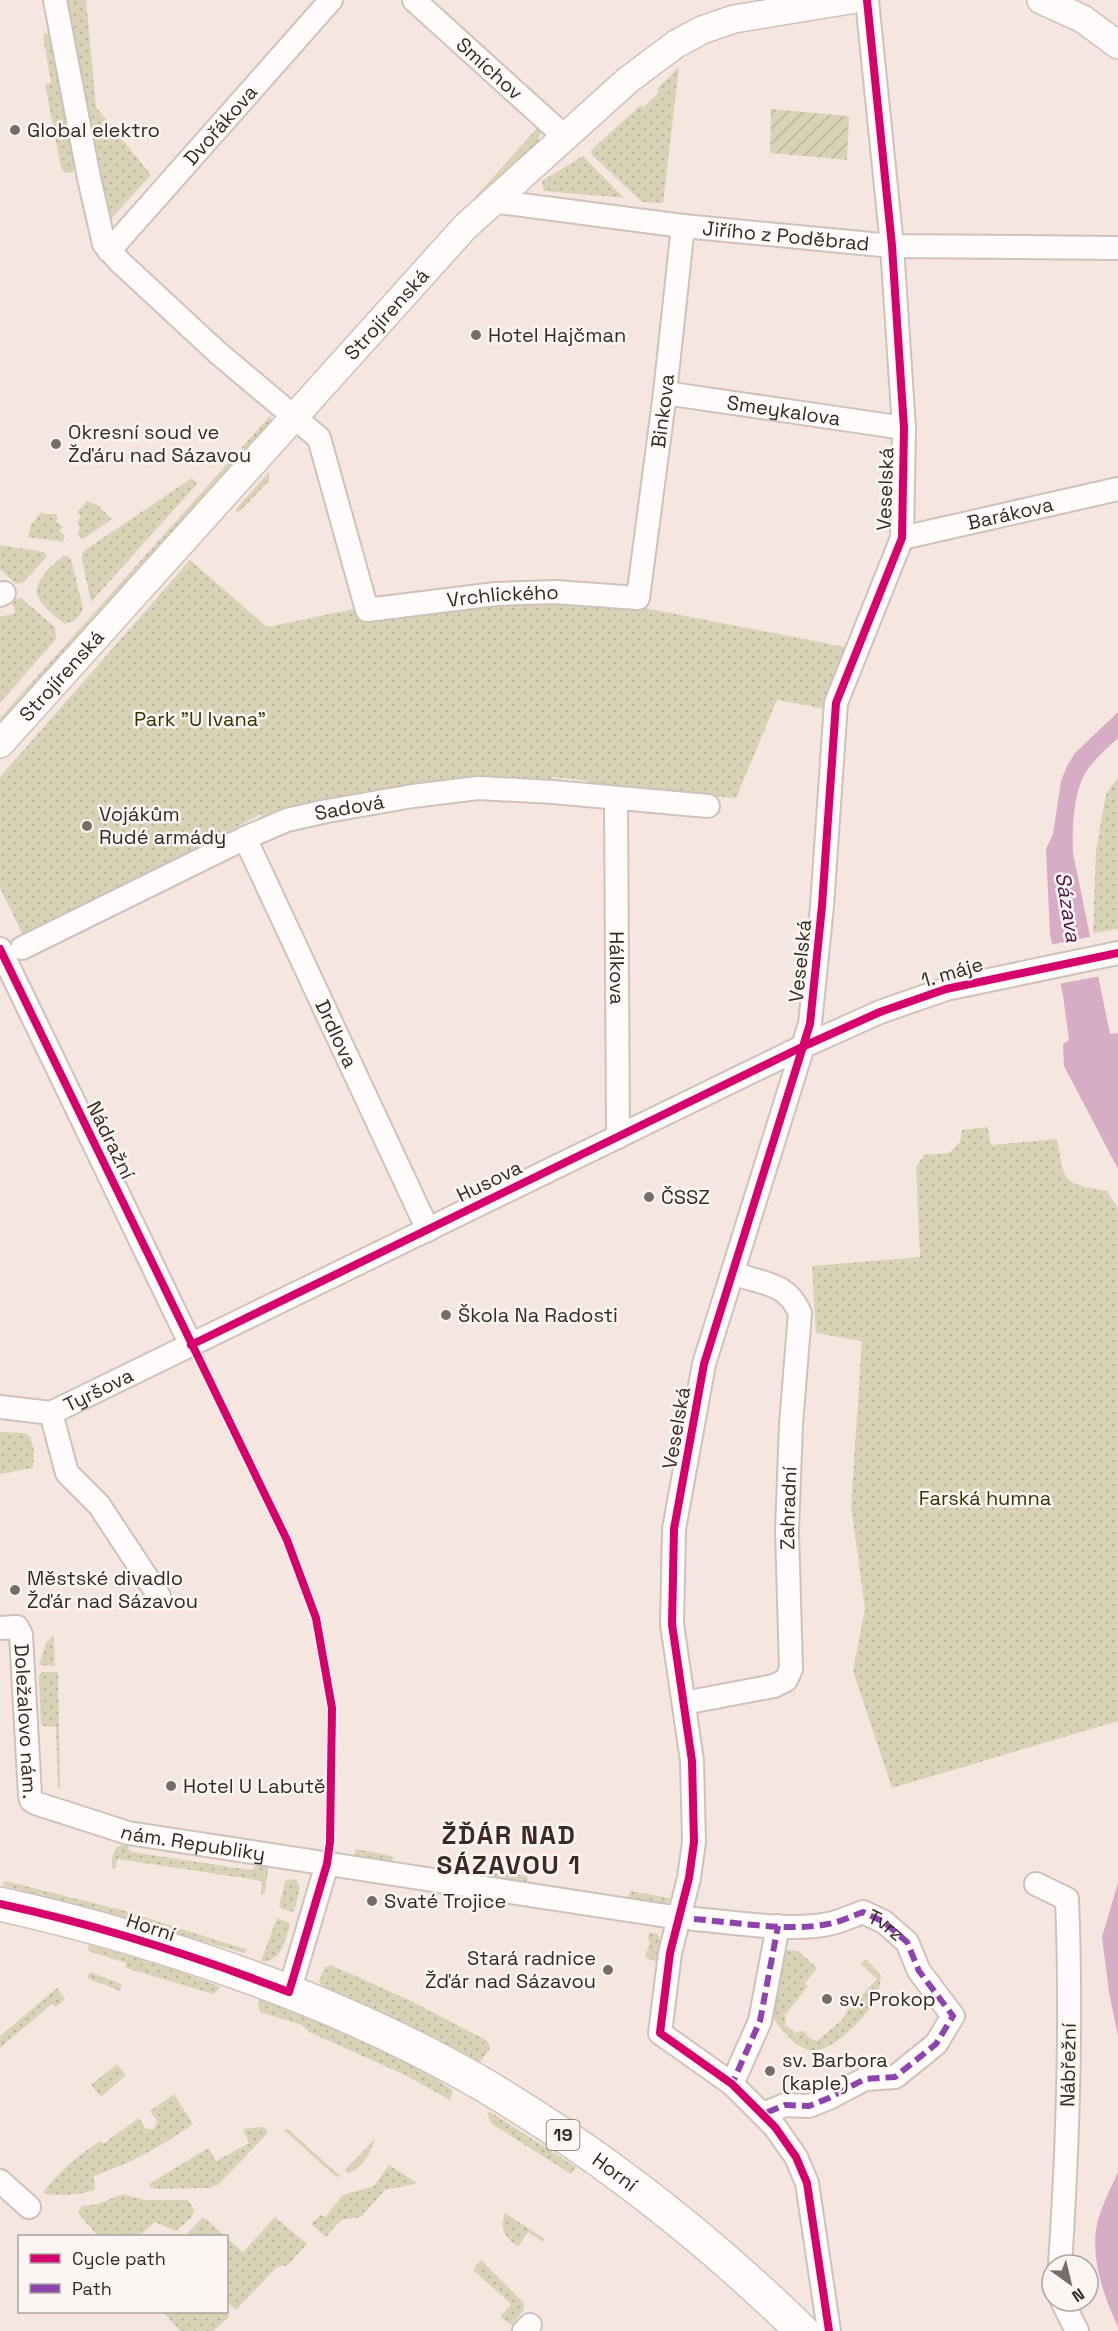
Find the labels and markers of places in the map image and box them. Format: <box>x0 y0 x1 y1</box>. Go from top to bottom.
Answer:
place label: Global elektro <box>27 117 160 143</box>
marker: Global elektro <box>8 123 22 137</box>
place label: Hotel Hajčman <box>488 322 626 348</box>
marker: Hotel Hajčman <box>469 328 483 342</box>
place label: Okresní soud ve Žďáru nad Sázavou <box>68 419 251 468</box>
marker: Okresní soud ve Žďáru nad Sázavou <box>49 437 63 451</box>
place label: Vojákům Rudé armády <box>99 801 226 850</box>
marker: Vojákům Rudé armády <box>80 819 94 833</box>
place label: ČSSZ <box>661 1184 710 1210</box>
marker: ČSSZ <box>642 1190 656 1204</box>
place label: Škola Na Radosti <box>458 1302 618 1328</box>
marker: Škola Na Radosti <box>439 1308 453 1322</box>
place label: Městské divadlo Žďár nad Sázavou <box>27 1565 198 1614</box>
marker: Městské divadlo Žďár nad Sázavou <box>8 1583 22 1597</box>
place label: Hotel U Labutě <box>183 1773 326 1799</box>
marker: Hotel U Labutě <box>164 1779 178 1793</box>
place label: Svaté Trojice <box>384 1888 506 1914</box>
marker: Svaté Trojice <box>365 1894 379 1908</box>
place label: Stará radnice Žďár nad Sázavou <box>425 1945 596 1994</box>
marker: Stará radnice Žďár nad Sázavou <box>601 1963 615 1977</box>
place label: sv. Prokop <box>839 1986 936 2012</box>
marker: sv. Prokop <box>820 1992 834 2006</box>
place label: sv. Barbora (kaple) <box>782 2047 888 2096</box>
marker: sv. Barbora (kaple) <box>763 2064 777 2078</box>

